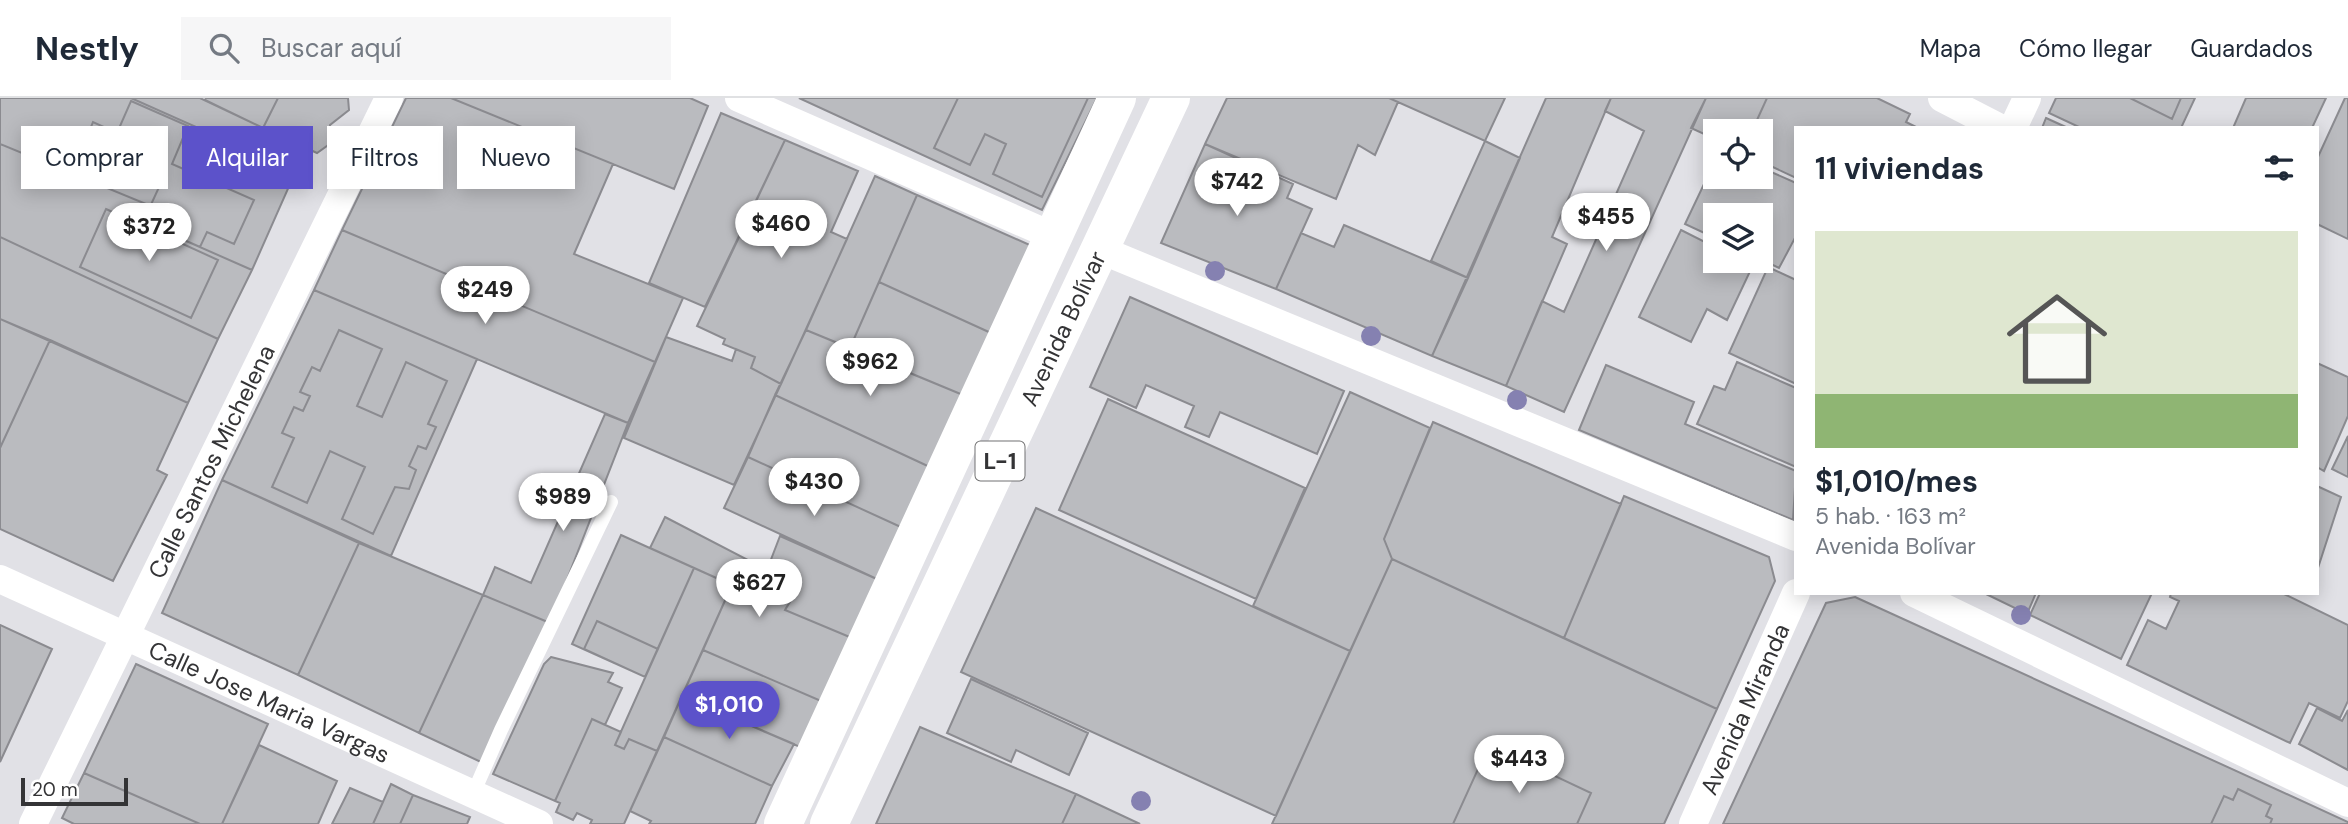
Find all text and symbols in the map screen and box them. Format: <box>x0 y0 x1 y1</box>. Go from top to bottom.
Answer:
search box <box>181 17 671 80</box>
text: Nestly <box>35 27 139 70</box>
icon: search <box>205 29 243 67</box>
text: Buscar aquí <box>261 31 401 65</box>
text: Mapa <box>1920 33 1981 64</box>
text: Cómo llegar <box>2019 33 2152 64</box>
text: Guardados <box>2190 33 2313 64</box>
map controls <box>1703 119 1773 273</box>
button: locate <box>1703 119 1773 189</box>
chip: Comprar <box>21 126 168 189</box>
chip: Alquilar <box>182 126 313 189</box>
chip: Filtros <box>327 126 443 189</box>
chip: Nuevo <box>457 126 575 189</box>
text: 11 viviendas <box>1815 149 1984 188</box>
icon: filters <box>2260 149 2298 187</box>
pin: $742 <box>1196 158 1278 218</box>
text: $742 <box>1210 166 1264 196</box>
pin: $455 <box>1565 194 1647 253</box>
pin: $460 <box>740 200 822 260</box>
text: $455 <box>1577 201 1635 231</box>
button: layers <box>1703 203 1773 273</box>
pin: $372 <box>108 204 190 263</box>
text: $460 <box>751 208 811 238</box>
text: $372 <box>123 211 175 241</box>
street label: Avenida Bolívar <box>1013 246 1112 411</box>
pin: $249 <box>444 266 526 326</box>
text: $249 <box>457 274 513 304</box>
icon: home <box>1994 276 2120 402</box>
pin: $962 <box>829 338 911 398</box>
street label: Calle Santos Michelena <box>140 339 281 583</box>
text: $962 <box>842 346 898 376</box>
road number: L-1 <box>976 442 1024 480</box>
pin: $430 <box>773 458 855 518</box>
text: $1,010/mes <box>1815 462 1978 501</box>
text: $430 <box>785 466 843 496</box>
pin: $989 <box>522 474 604 533</box>
text: $989 <box>535 481 591 511</box>
text: 5 hab. · 163 m² <box>1815 501 1966 531</box>
text: Avenida Bolívar <box>1815 531 1976 561</box>
pin: $627 <box>718 560 800 619</box>
text: $627 <box>732 567 786 597</box>
street label: Avenida Miranda <box>1693 618 1796 799</box>
street label: Calle Jose Maria Vargas <box>144 633 395 770</box>
pin: $1,010 <box>672 682 786 741</box>
text: $1,010 <box>695 689 763 719</box>
pin: $443 <box>1478 736 1560 795</box>
text: $443 <box>1490 743 1548 773</box>
scale bar <box>21 775 128 807</box>
text: 20 m <box>32 777 78 802</box>

